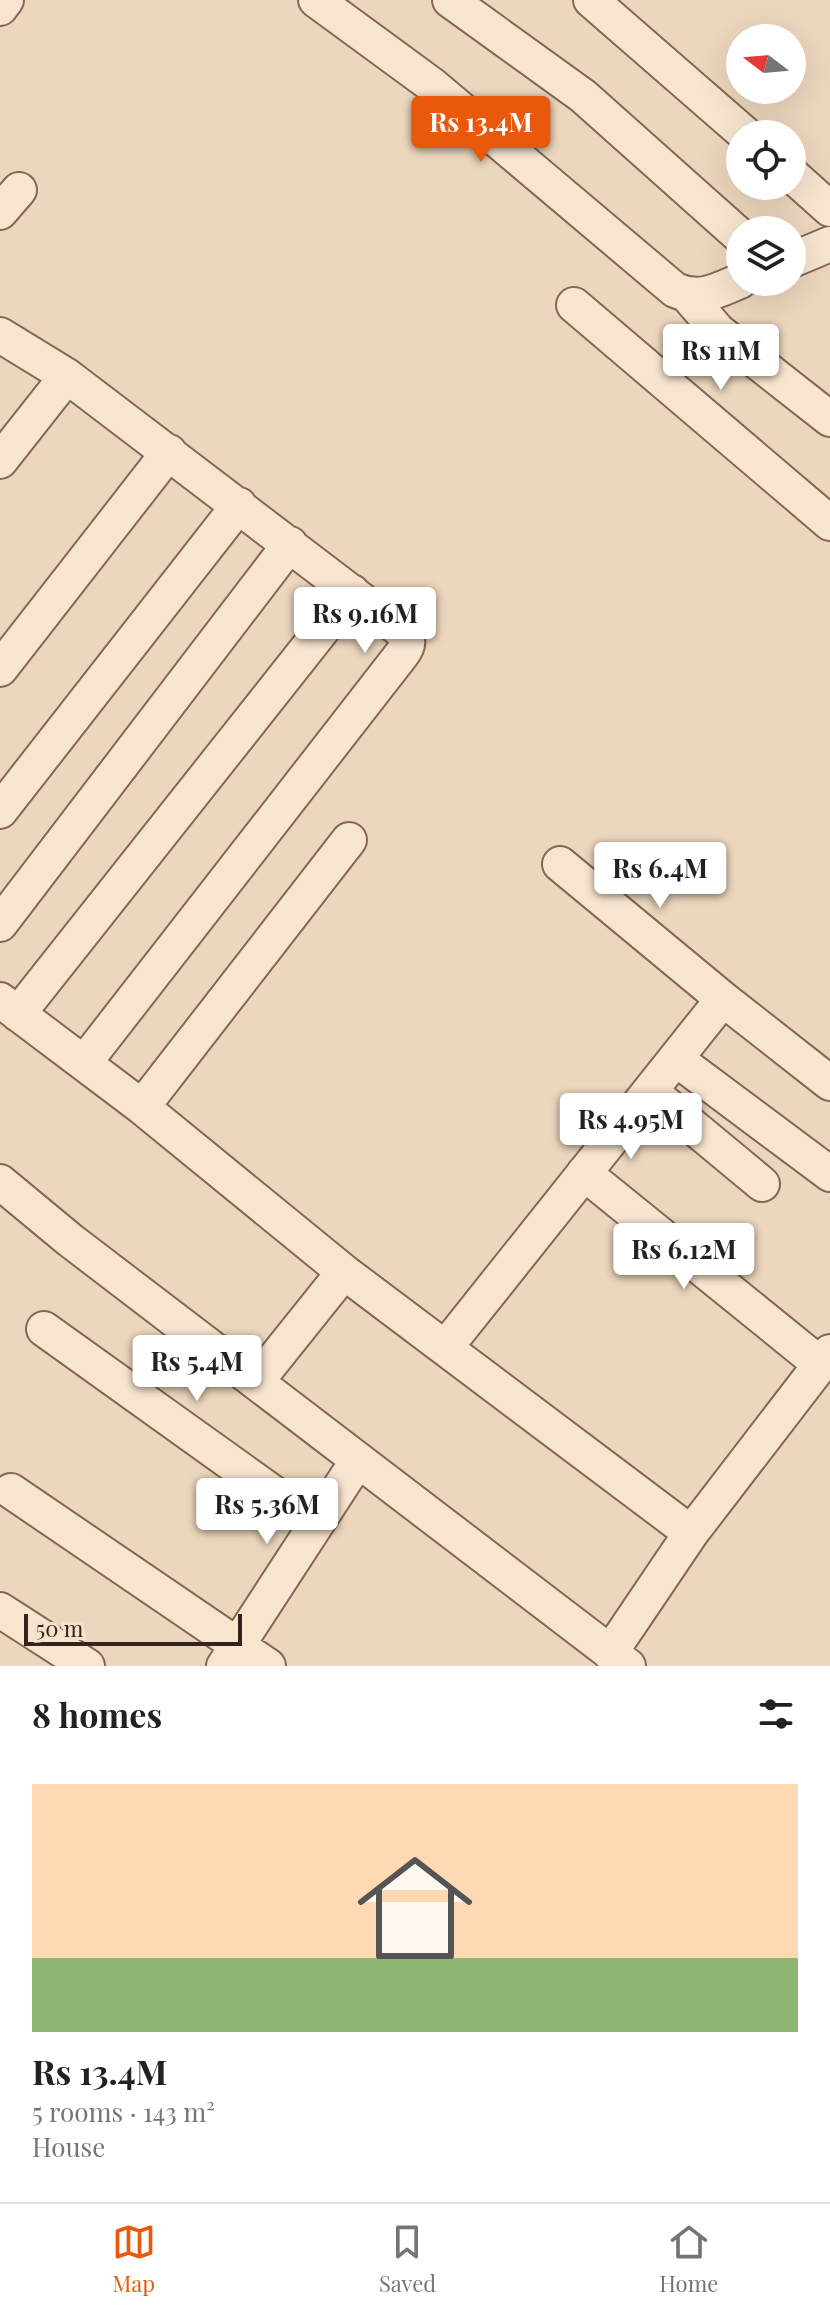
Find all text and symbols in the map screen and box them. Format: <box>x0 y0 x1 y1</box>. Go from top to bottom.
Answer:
north arrow <box>726 24 806 104</box>
map controls <box>726 24 806 296</box>
pin: Rs 13.4M <box>398 96 564 164</box>
text: Rs 13.4M <box>429 104 533 139</box>
button: locate <box>726 120 806 200</box>
button: layers <box>726 216 806 296</box>
pin: Rs 11M <box>656 324 786 392</box>
text: Rs 11M <box>681 332 761 367</box>
pin: Rs 9.16M <box>282 587 448 655</box>
text: Rs 9.16M <box>312 595 418 630</box>
pin: Rs 6.4M <box>586 842 734 910</box>
text: Rs 6.4M <box>612 850 708 885</box>
pin: Rs 4.95M <box>548 1093 714 1161</box>
text: Rs 4.95M <box>578 1101 684 1136</box>
pin: Rs 6.12M <box>601 1223 767 1291</box>
text: Rs 6.12M <box>631 1231 737 1266</box>
pin: Rs 5.4M <box>123 1335 271 1403</box>
text: Rs 5.4M <box>151 1343 243 1378</box>
pin: Rs 5.36M <box>184 1478 350 1546</box>
text: Rs 5.36M <box>214 1486 320 1521</box>
scale bar <box>24 1610 242 1646</box>
text: 50 m <box>36 1613 83 1643</box>
text: 8 homes <box>32 1691 162 1737</box>
icon: filters <box>754 1692 798 1736</box>
icon: home <box>343 1836 487 1980</box>
text: Rs 13.4M <box>32 2048 167 2094</box>
text: 5 rooms · 143 m² <box>32 2094 215 2129</box>
text: House <box>32 2129 105 2164</box>
tab: Map <box>112 2220 156 2298</box>
tab: Saved <box>379 2220 436 2298</box>
tab: Home <box>659 2220 718 2298</box>

